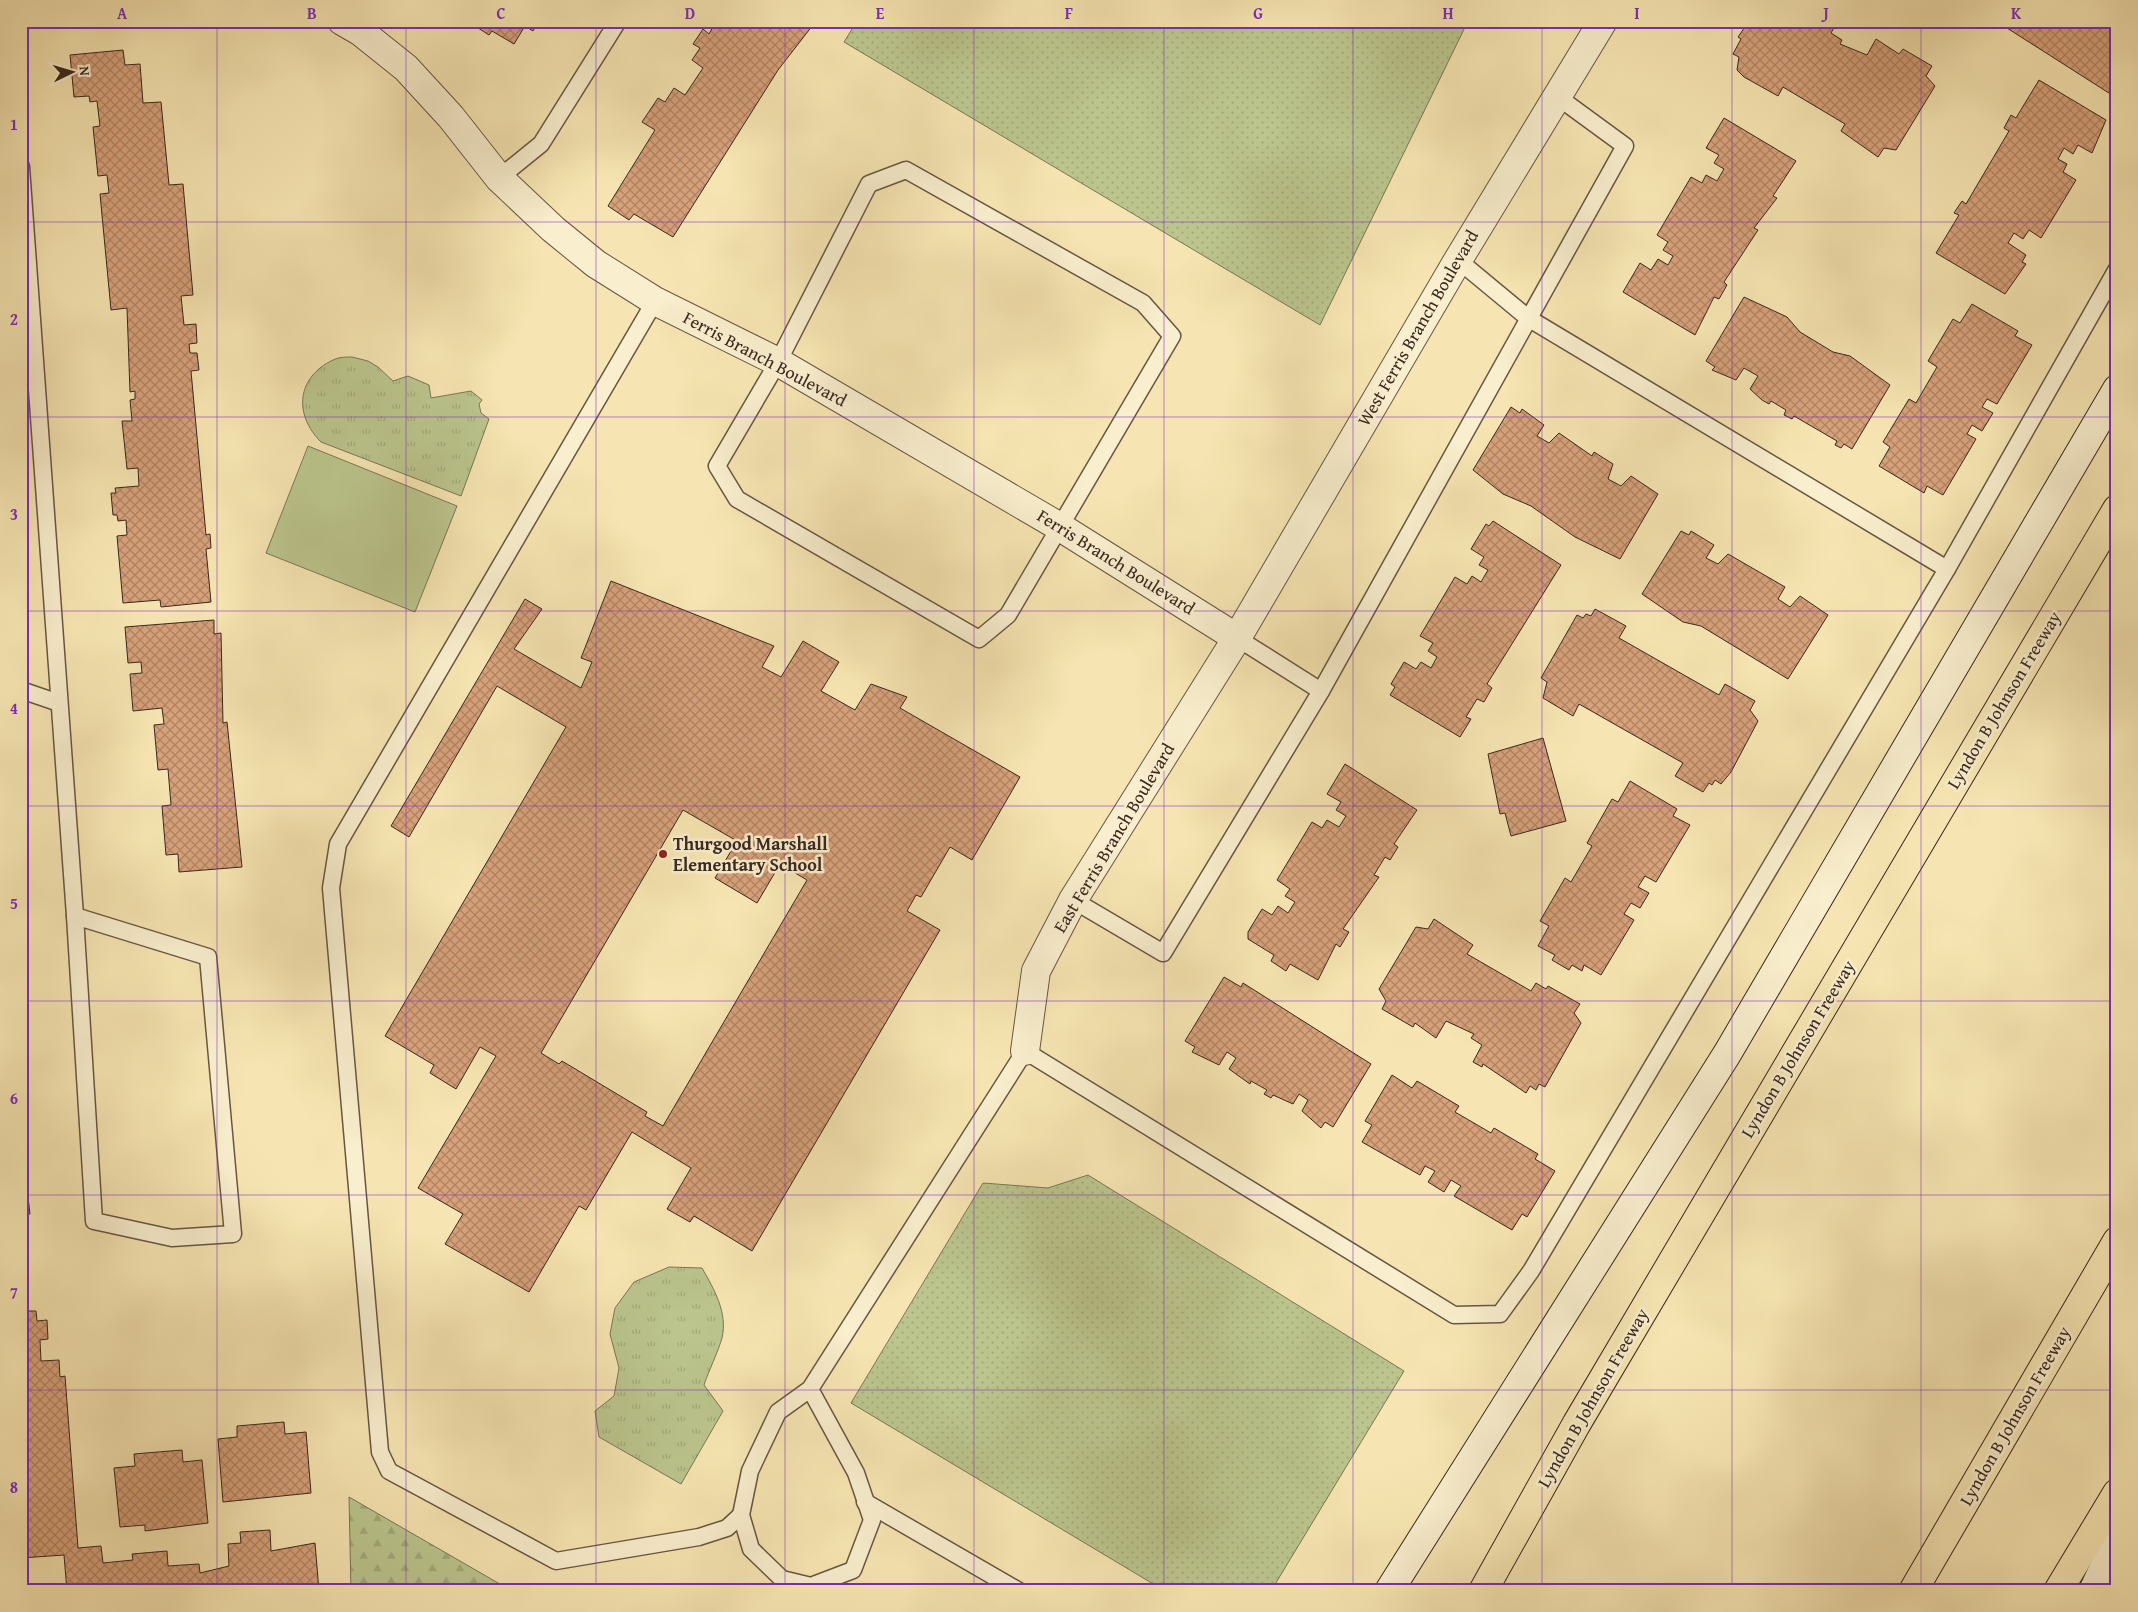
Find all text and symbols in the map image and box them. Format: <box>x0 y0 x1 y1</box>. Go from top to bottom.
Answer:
text: A <box>117 1 128 25</box>
text: B <box>307 1 317 25</box>
text: C <box>496 1 506 25</box>
text: D <box>685 1 695 25</box>
text: E <box>876 1 885 25</box>
text: F <box>1065 1 1073 25</box>
text: G <box>1253 1 1263 25</box>
text: H <box>1442 1 1454 25</box>
text: I <box>1634 1 1640 25</box>
text: J <box>1820 1 1829 25</box>
text: K <box>2011 1 2022 25</box>
north arrow <box>48 48 98 98</box>
text: N <box>75 65 95 77</box>
text: 1 <box>10 112 18 136</box>
street label: West Ferris Branch Boulevard <box>1350 224 1485 431</box>
street label: Ferris Branch Boulevard <box>679 304 852 413</box>
text: 2 <box>10 307 18 331</box>
text: 3 <box>10 502 18 526</box>
street label: Ferris Branch Boulevard <box>1032 502 1201 621</box>
street label: Lyndon B Johnson Freeway <box>1940 606 2067 794</box>
text: 4 <box>10 696 18 720</box>
street label: East Ferris Branch Boulevard <box>1046 737 1181 938</box>
place label: Thurgood Marshall Elementary School <box>673 830 828 878</box>
marker: Thurgood Marshall Elementary School <box>657 848 669 860</box>
text: 5 <box>10 891 18 915</box>
street label: Lyndon B Johnson Freeway <box>1734 955 1861 1143</box>
text: 6 <box>10 1086 18 1110</box>
text: 7 <box>10 1280 18 1304</box>
street label: Lyndon B Johnson Freeway <box>1530 1303 1655 1492</box>
street label: Lyndon B Johnson Freeway <box>1952 1321 2077 1510</box>
text: 8 <box>10 1475 18 1499</box>

